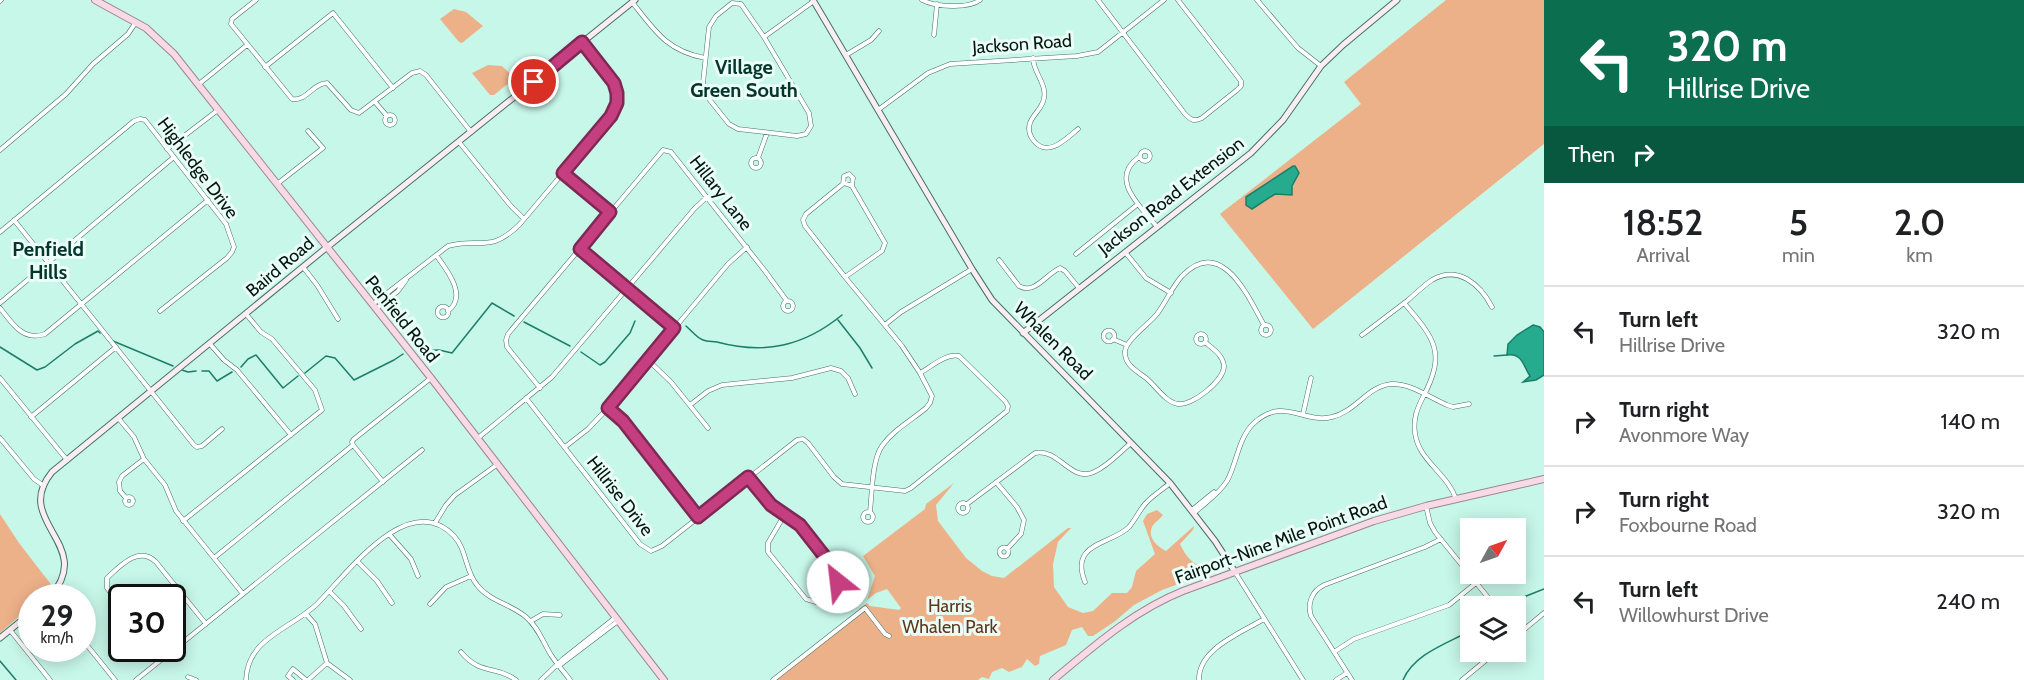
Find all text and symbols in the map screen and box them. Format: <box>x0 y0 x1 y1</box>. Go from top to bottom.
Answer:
text: 320 m <box>1667 20 1787 72</box>
icon: left <box>1568 24 1646 102</box>
street label: Jackson Road <box>970 30 1073 59</box>
district label: Village Green South <box>690 55 798 102</box>
pin <box>508 56 559 107</box>
icon: arrive <box>517 65 550 98</box>
text: Hillrise Drive <box>1667 72 1810 105</box>
street label: Highledge Drive <box>153 113 243 223</box>
street label: Jackson Road Extension <box>1093 132 1248 260</box>
icon: right <box>1627 138 1660 171</box>
text: Then <box>1568 141 1615 168</box>
street label: Hillary Lane <box>685 151 757 235</box>
text: 18:52 <box>1623 200 1703 244</box>
text: 5 <box>1789 200 1808 244</box>
text: 2.0 <box>1894 200 1945 244</box>
street label: Baird Road <box>242 232 318 302</box>
district label: Penfield Hills <box>12 237 84 284</box>
text: Arrival <box>1636 243 1690 267</box>
text: min <box>1782 243 1815 267</box>
text: km <box>1906 243 1933 267</box>
street label: Penfield Road <box>360 271 444 367</box>
street label: Whalen Road <box>1009 297 1097 385</box>
text: Turn left <box>1619 306 1698 333</box>
icon: left <box>1568 315 1601 348</box>
text: 320 m <box>1937 318 2000 345</box>
text: Hillrise Drive <box>1619 333 1725 357</box>
text: Turn right <box>1619 396 1709 423</box>
icon: right <box>1568 405 1601 438</box>
text: 140 m <box>1941 408 2000 435</box>
text: Avonmore Way <box>1619 423 1749 447</box>
street label: Hillrise Drive <box>582 452 658 540</box>
text: Turn right <box>1619 486 1709 513</box>
street label: Fairport-Nine Mile Point Road <box>1172 491 1390 589</box>
icon: right <box>1568 495 1601 528</box>
text: 320 m <box>1937 498 2000 525</box>
text: Foxbourne Road <box>1619 513 1757 537</box>
north arrow <box>1460 518 1526 584</box>
map controls <box>1460 518 1526 662</box>
position arrow <box>806 550 870 614</box>
text: Turn left <box>1619 576 1698 603</box>
speed limit sign: 30 <box>108 584 186 662</box>
icon: left <box>1568 585 1601 618</box>
text: 240 m <box>1936 588 2000 615</box>
park label: Harris Whalen Park <box>902 595 999 638</box>
button: layers <box>1460 596 1526 662</box>
text: 29 <box>41 597 73 634</box>
text: Willowhurst Drive <box>1619 603 1769 627</box>
text: km/h <box>41 629 73 647</box>

